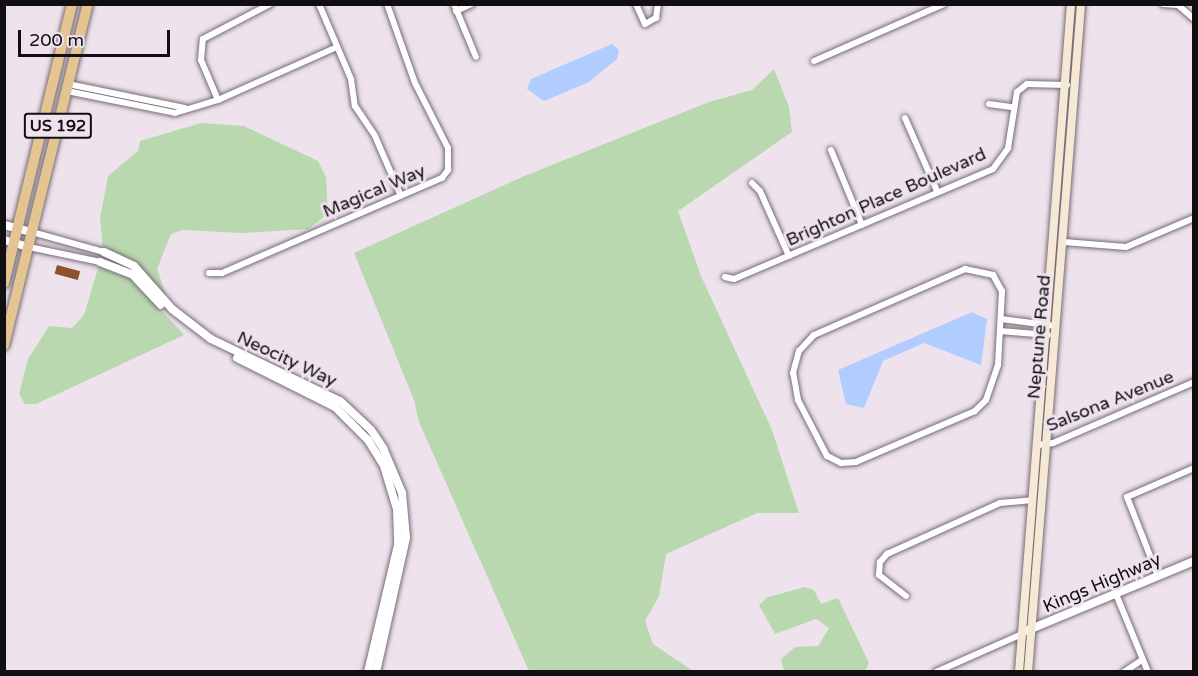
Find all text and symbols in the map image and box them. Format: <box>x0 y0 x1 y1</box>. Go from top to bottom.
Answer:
scale bar <box>21 18 172 56</box>
text: 200 m <box>29 29 84 51</box>
road number: US 192 <box>23 113 92 139</box>
street label: Brighton Place Boulevard <box>783 143 989 251</box>
street label: Magical Way <box>319 160 429 222</box>
street label: Neptune Road <box>1023 274 1055 400</box>
street label: Neocity Way <box>234 326 340 392</box>
street label: Salsona Avenue <box>1043 366 1177 436</box>
street label: Kings Highway <box>1040 548 1164 618</box>

